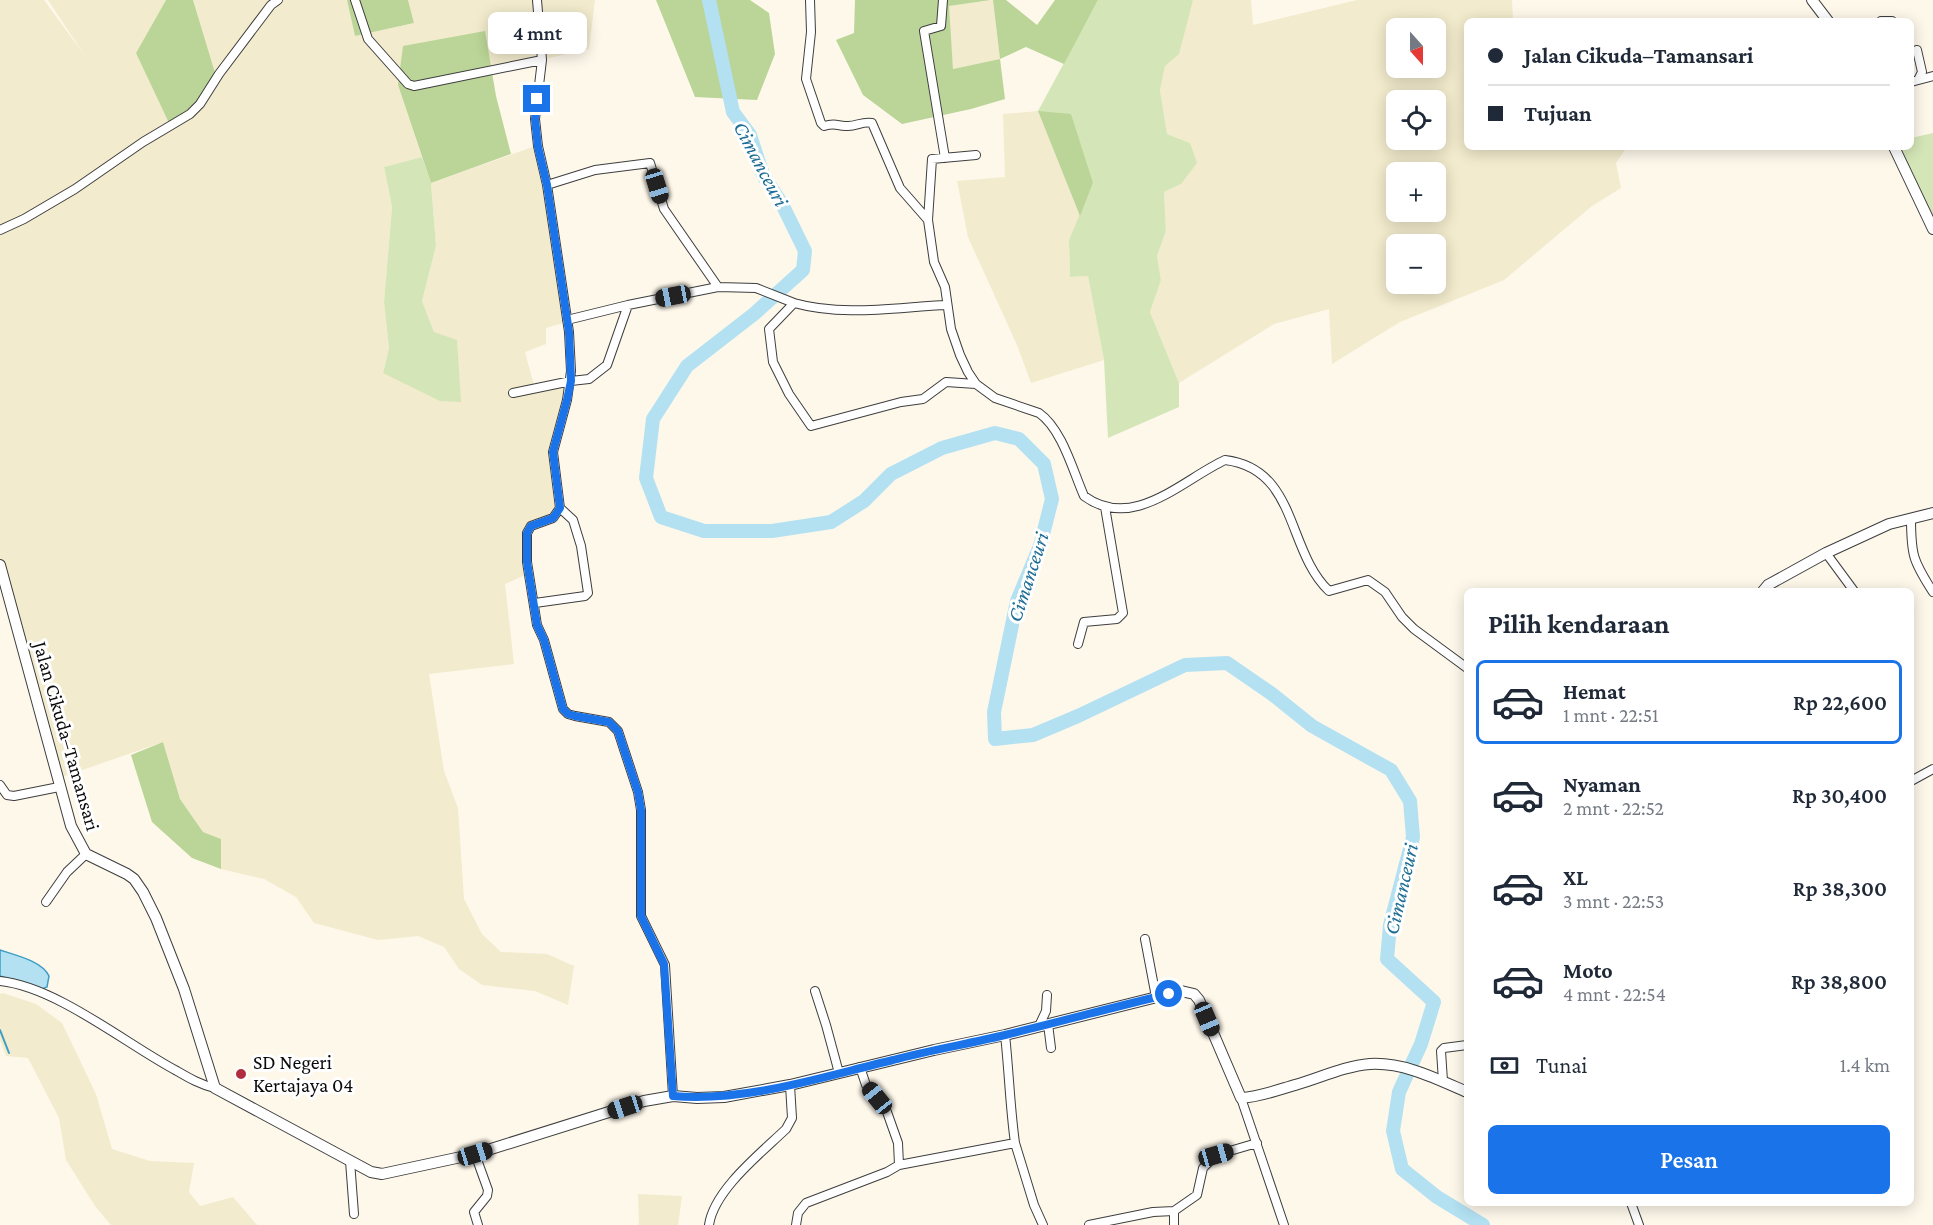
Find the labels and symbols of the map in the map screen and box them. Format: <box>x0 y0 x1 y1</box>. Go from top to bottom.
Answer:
callout: 4 mnt <box>488 12 586 54</box>
north arrow <box>1386 18 1446 78</box>
route end <box>523 85 550 112</box>
water label: Cimanceuri <box>729 117 794 211</box>
car <box>643 166 671 206</box>
car <box>654 284 692 308</box>
water label: Cimanceuri <box>1002 529 1054 625</box>
street label: Jalan Cikuda–Tamansari <box>28 637 105 833</box>
water label: Cimanceuri <box>1379 841 1423 937</box>
route start <box>1155 980 1182 1007</box>
car <box>1192 999 1222 1039</box>
place label: SD Negeri Kertajaya 04 <box>253 1051 354 1097</box>
marker: SD Negeri Kertajaya 04 <box>234 1067 248 1081</box>
car <box>859 1078 895 1118</box>
car <box>605 1093 645 1121</box>
car <box>455 1140 495 1168</box>
car <box>1196 1141 1236 1169</box>

